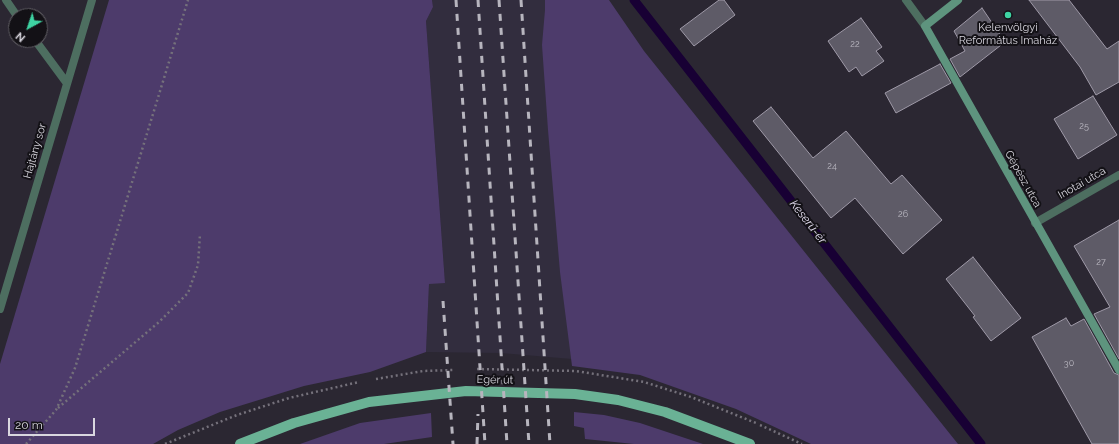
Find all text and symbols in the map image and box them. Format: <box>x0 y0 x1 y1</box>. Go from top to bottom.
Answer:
north arrow <box>8 8 48 48</box>
marker: Kelenvölgyi Református Imaház <box>1003 10 1013 20</box>
place label: Kelenvölgyi Református Imaház <box>959 21 1057 47</box>
text: N <box>13 29 28 44</box>
house number: 22 <box>850 39 860 49</box>
house number: 25 <box>1079 121 1089 131</box>
street label: Hajtány sor <box>21 122 49 180</box>
street label: Gépész utca <box>1002 148 1044 210</box>
house number: 24 <box>827 161 837 171</box>
street label: Inotai utca <box>1056 164 1108 202</box>
water label: Keserű-ér <box>786 197 830 247</box>
house number: 26 <box>898 209 908 219</box>
house number: 27 <box>1096 257 1106 267</box>
house number: 30 <box>1064 358 1074 368</box>
street label: Egér út <box>477 373 513 387</box>
scale bar <box>10 410 97 436</box>
text: 20 m <box>15 418 43 432</box>

